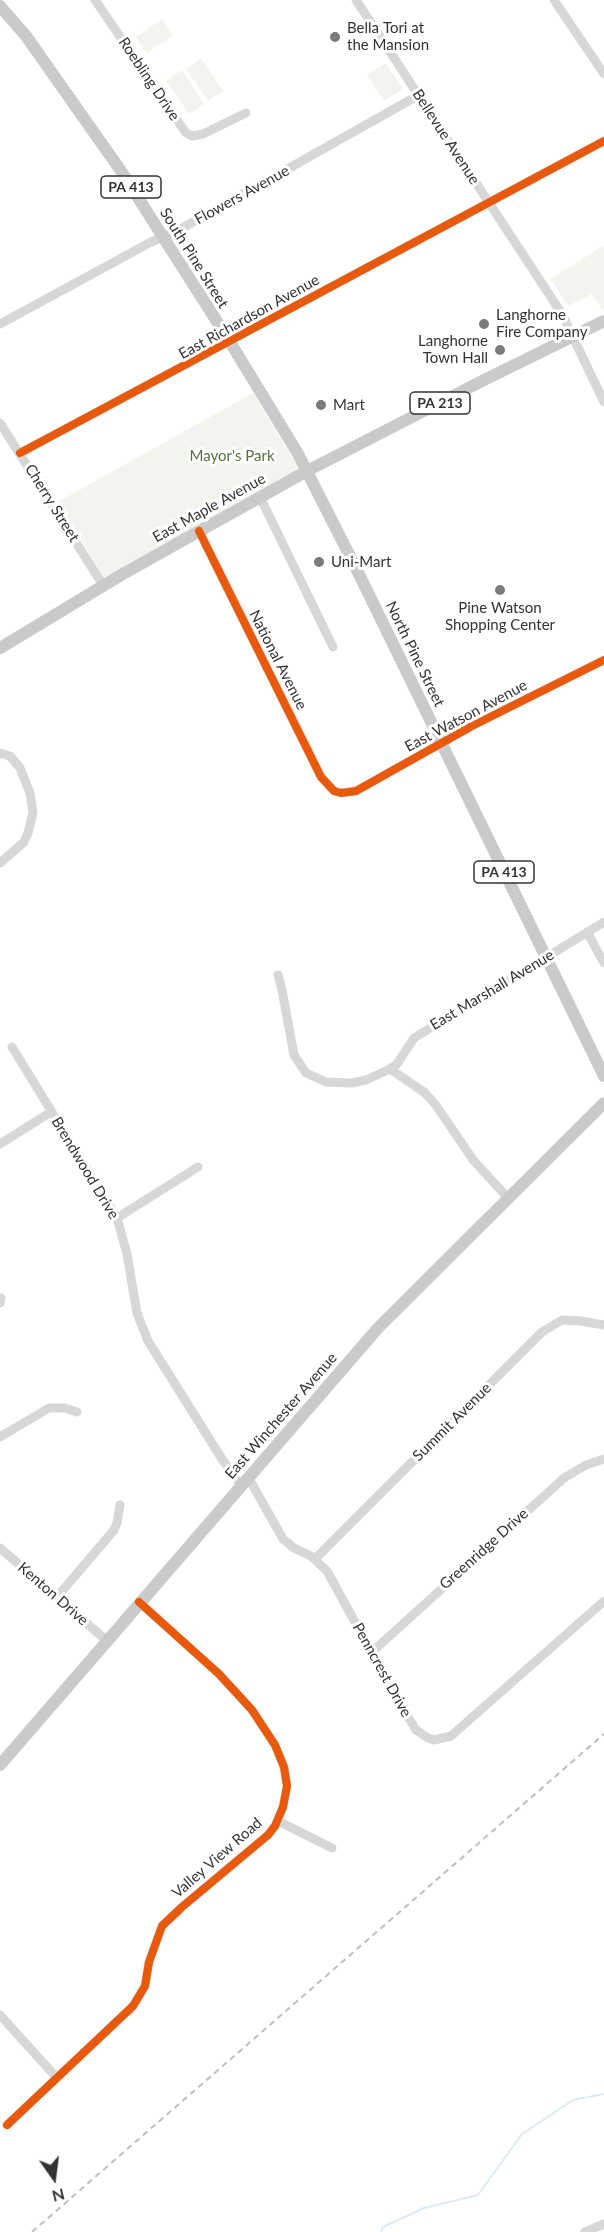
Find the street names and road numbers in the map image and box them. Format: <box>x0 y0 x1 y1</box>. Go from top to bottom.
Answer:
street label: Roebling Drive <box>115 34 183 124</box>
street label: Bellevue Avenue <box>409 86 483 188</box>
street label: Flowers Avenue <box>192 162 292 228</box>
road number: PA 413 <box>101 176 161 198</box>
street label: South Pine Street <box>156 205 232 311</box>
street label: East Richardson Avenue <box>176 271 322 363</box>
road number: PA 213 <box>410 392 470 414</box>
street label: Cherry Street <box>21 461 83 545</box>
street label: East Maple Avenue <box>149 470 269 546</box>
street label: North Pine Street <box>382 598 448 710</box>
street label: National Avenue <box>245 607 311 713</box>
street label: East Watson Avenue <box>402 676 530 756</box>
road number: PA 413 <box>474 861 534 883</box>
street label: East Marshall Avenue <box>427 946 557 1034</box>
street label: Brendwood Drive <box>47 1114 123 1222</box>
street label: East Winchester Avenue <box>221 1349 341 1483</box>
street label: Summit Avenue <box>409 1379 495 1465</box>
street label: Greenridge Drive <box>436 1505 532 1593</box>
street label: Kenton Drive <box>14 1559 92 1629</box>
street label: Penncrest Drive <box>349 1620 415 1720</box>
street label: Valley View Road <box>168 1814 266 1902</box>

